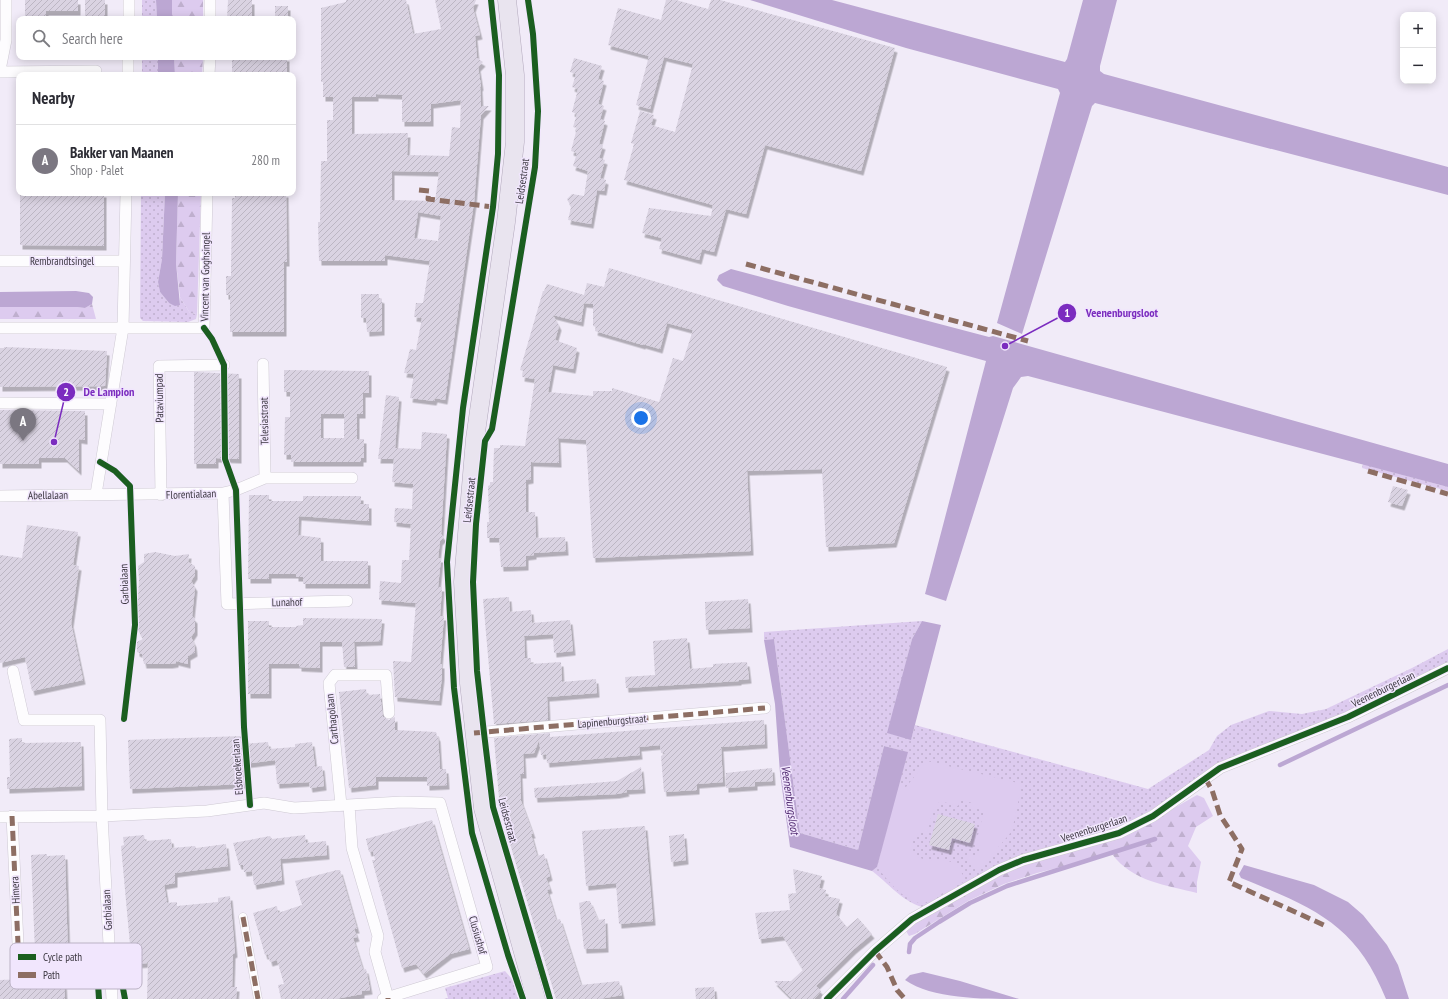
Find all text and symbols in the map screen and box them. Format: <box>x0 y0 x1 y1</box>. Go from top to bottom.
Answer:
map controls <box>1400 12 1436 84</box>
button: + <box>1400 12 1436 48</box>
search box <box>16 16 296 60</box>
icon: search <box>30 27 52 49</box>
text: Search here <box>62 29 123 48</box>
button: − <box>1400 48 1436 84</box>
text: Nearby <box>32 87 75 109</box>
text: Bakker van Maanen <box>70 143 174 162</box>
text: A <box>42 152 48 169</box>
text: 280 m <box>251 152 280 169</box>
street label: Leidsestraat <box>512 157 532 205</box>
text: Shop · Palet <box>70 162 124 179</box>
street label: Vincent van Goghsingel <box>197 232 213 323</box>
street label: Rembrandtsingel <box>30 254 95 268</box>
callout: Veenenburgsloot <box>1057 301 1166 325</box>
text: 1 <box>1064 305 1070 320</box>
text: Veenenburgsloot <box>1085 305 1159 320</box>
street label: Pataviumpad <box>152 373 166 423</box>
callout: De Lampion <box>56 380 142 404</box>
text: 2 <box>63 384 69 399</box>
text: De Lampion <box>84 384 134 399</box>
street label: Telesiastraat <box>257 397 271 445</box>
pin: A <box>10 408 36 441</box>
your location <box>631 408 651 428</box>
street label: Leidsestraat <box>460 477 478 523</box>
street label: Florentialaan <box>166 486 217 502</box>
street label: Abellalaan <box>28 488 68 502</box>
street label: Garbialaan <box>116 563 132 605</box>
street label: Lunahof <box>272 595 304 609</box>
street label: Veenenburgerlaan <box>1348 668 1417 711</box>
street label: Carthagolaan <box>322 693 342 745</box>
street label: Lapinenburgstraat <box>577 711 647 731</box>
street label: Elsbroekerlaan <box>228 738 246 795</box>
water label: Veenenburgsloot <box>778 764 803 837</box>
street label: Leidsestraat <box>495 796 521 844</box>
street label: Veenenburgerlaan <box>1058 811 1129 846</box>
street label: Himera <box>7 876 23 904</box>
street label: Garbialaan <box>99 889 115 931</box>
street label: Clusiushof <box>466 914 490 957</box>
legend <box>10 943 142 989</box>
text: Cycle path <box>43 950 82 964</box>
text: Path <box>43 968 60 982</box>

